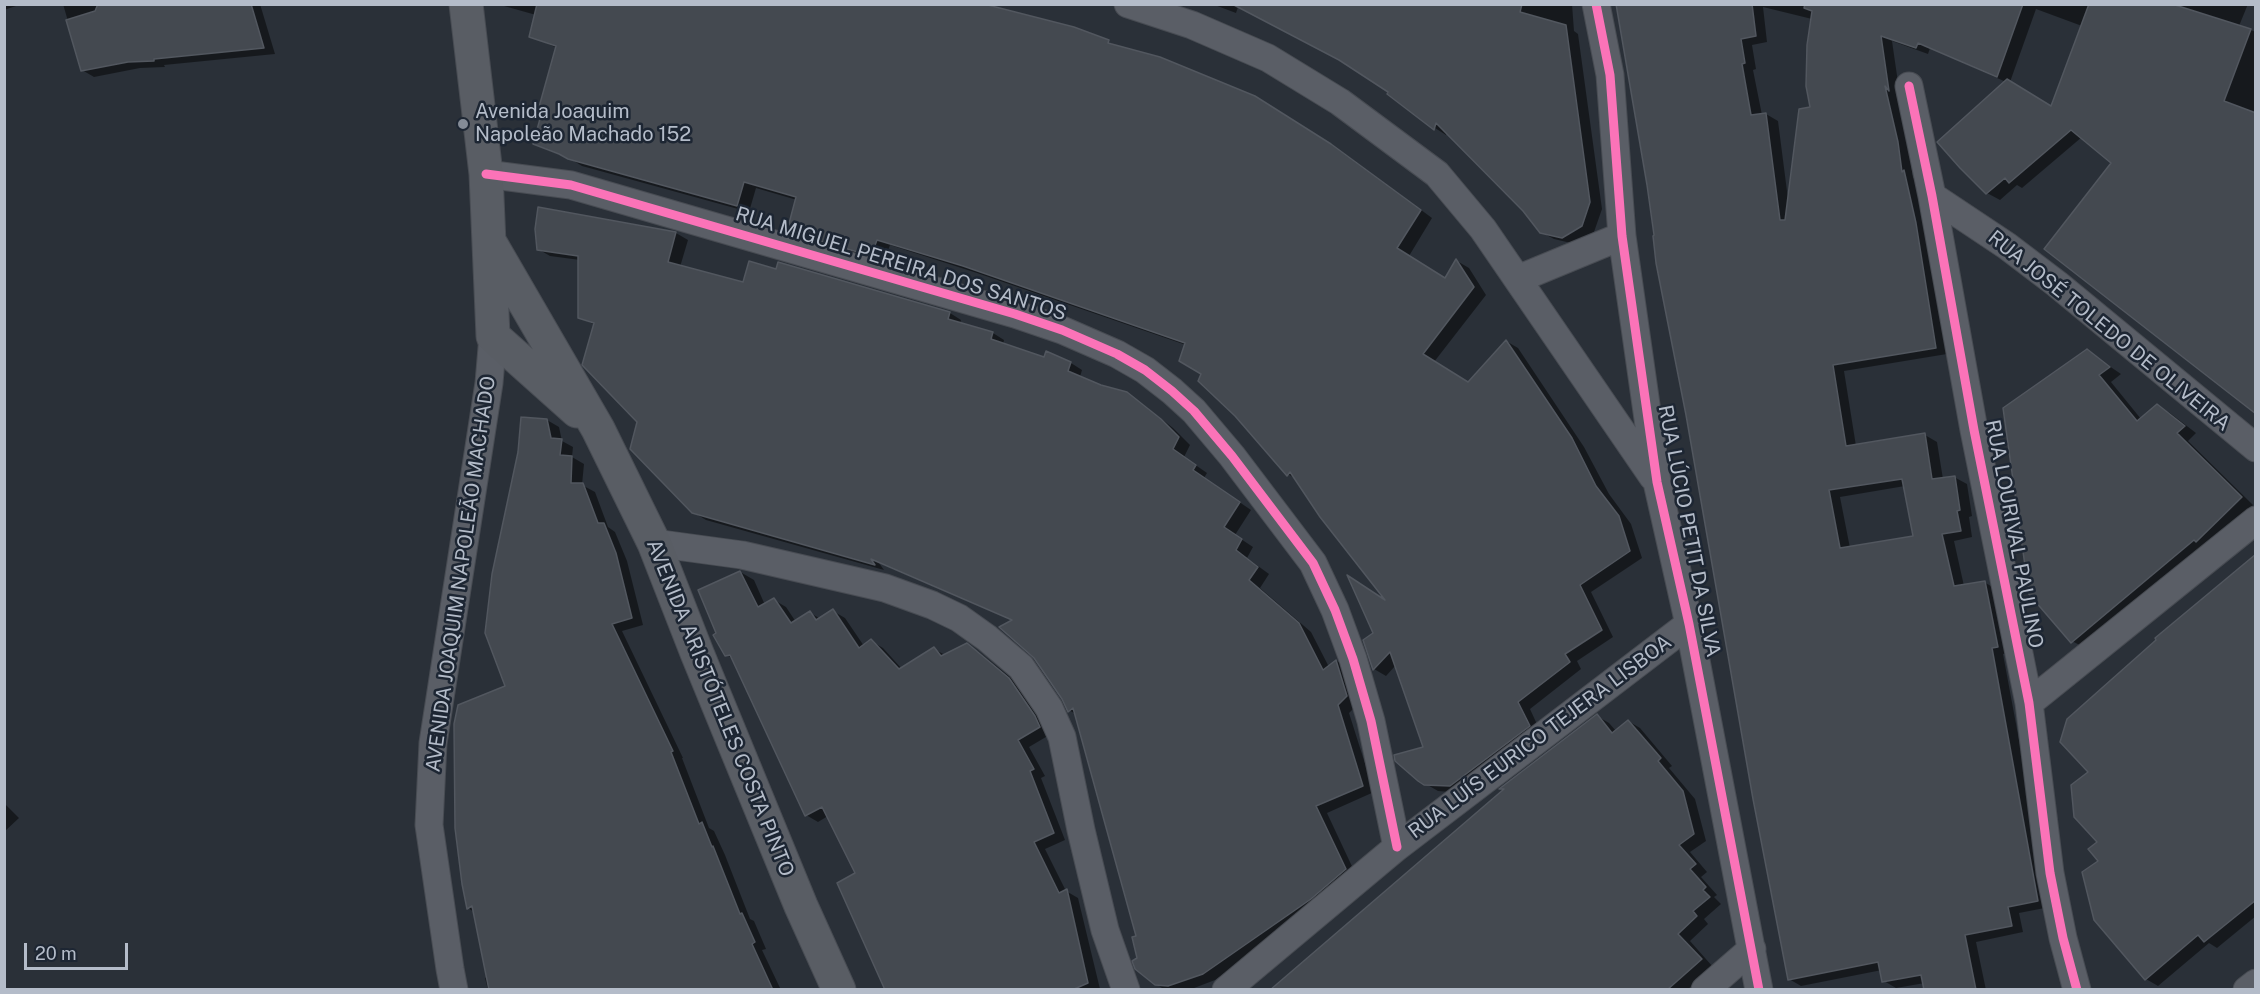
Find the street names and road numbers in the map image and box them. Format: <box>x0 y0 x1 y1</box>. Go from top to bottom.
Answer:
street label: RUA MIGUEL PEREIRA DOS SANTOS <box>733 202 1069 326</box>
street label: RUA JOSÉ TOLEDO DE OLIVEIRA <box>1983 226 2235 436</box>
street label: AVENIDA JOAQUIM NAPOLEÃO MACHADO <box>421 374 501 774</box>
street label: RUA LÚCIO PETIT DA SILVA <box>1653 403 1725 659</box>
street label: RUA LOURIVAL PAULINO <box>1980 418 2048 650</box>
street label: AVENIDA ARISTÓTELES COSTA PINTO <box>641 536 799 880</box>
street label: RUA LUÍS EURICO TEJERA LISBOA <box>1404 630 1676 844</box>

